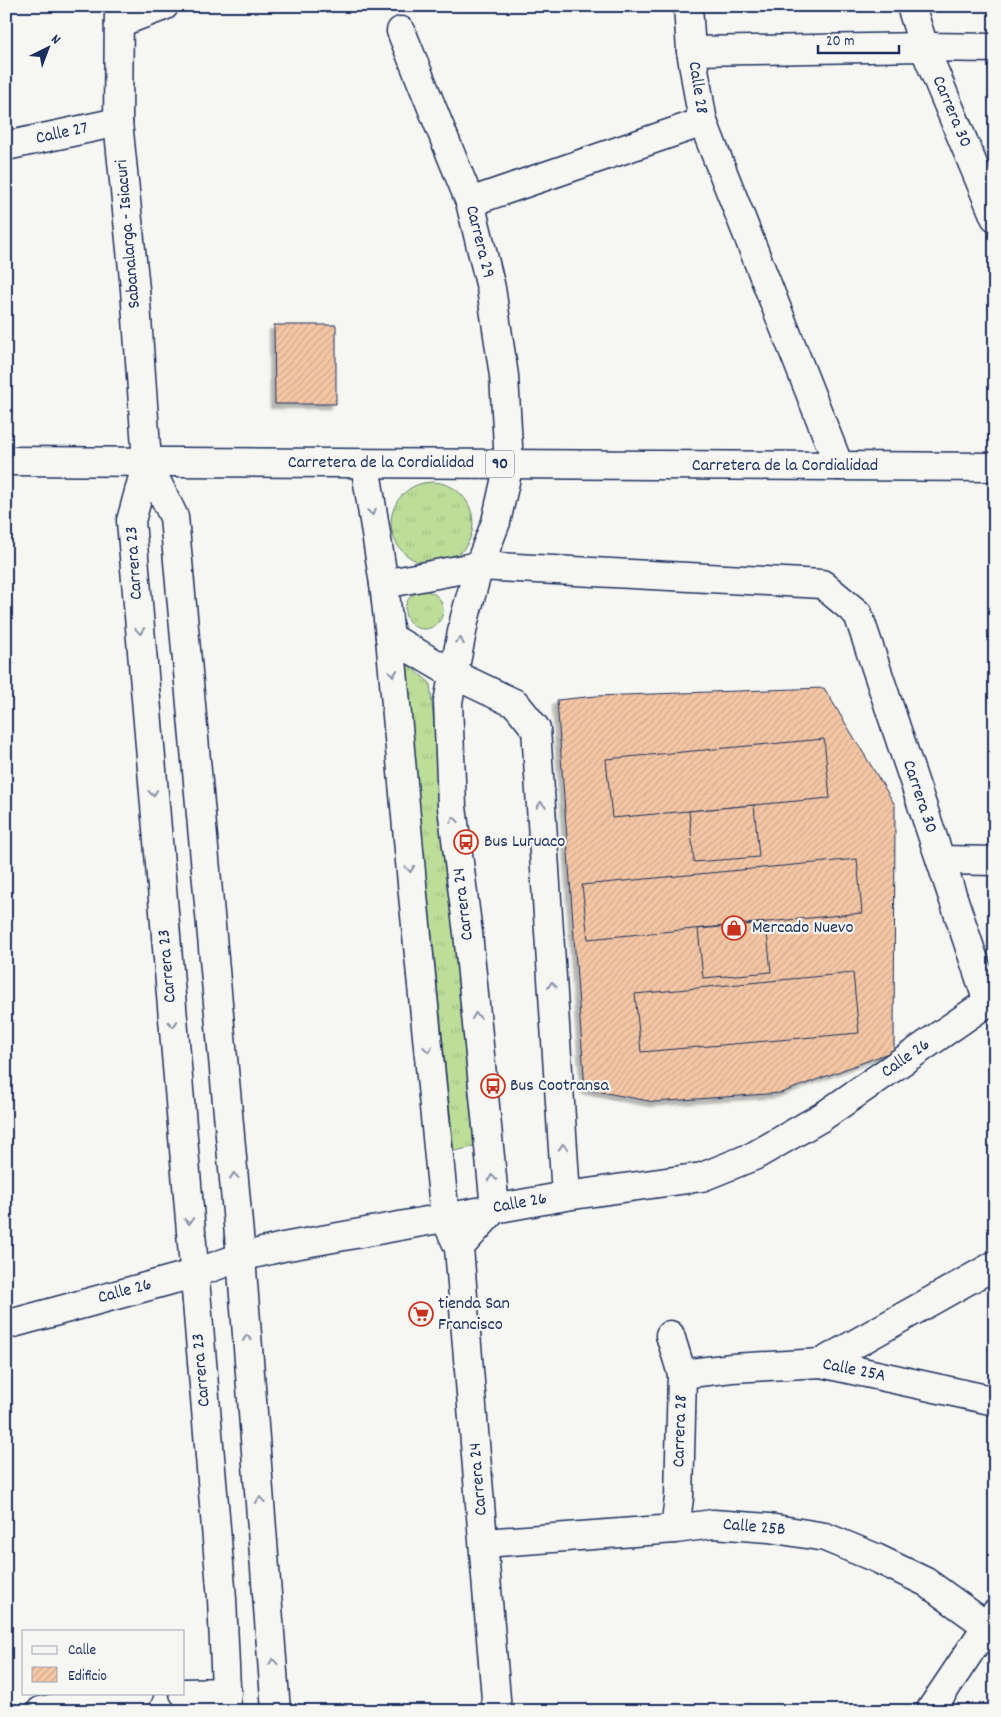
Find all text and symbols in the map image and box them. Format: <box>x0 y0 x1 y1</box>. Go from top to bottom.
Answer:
north arrow <box>22 22 72 72</box>
scale bar <box>818 22 900 54</box>
text: N <box>46 30 65 50</box>
text: 20 m <box>826 31 854 53</box>
street label: Calle 28 <box>681 60 713 116</box>
street label: Carrera 30 <box>925 72 977 152</box>
street label: Calle 27 <box>34 116 90 152</box>
street label: Sabanalarga - Isiacuri <box>110 159 148 309</box>
street label: Carrera 29 <box>458 203 500 281</box>
road number: 90 <box>486 450 514 478</box>
street label: Carretera de la Cordialidad <box>288 451 474 476</box>
street label: Carretera de la Cordialidad <box>692 454 878 479</box>
one-way arrow <box>367 507 377 516</box>
street label: Carrera 23 <box>120 525 150 601</box>
one-way arrow <box>134 627 145 635</box>
one-way arrow <box>454 637 465 645</box>
one-way arrow <box>387 669 398 677</box>
street label: Carrera 30 <box>895 757 943 837</box>
one-way arrow <box>147 789 158 797</box>
one-way arrow <box>536 801 547 809</box>
one-way arrow <box>449 815 460 823</box>
bus stop icon: Bus Luruaco <box>453 829 479 855</box>
place label: Bus Luruaco <box>484 830 565 855</box>
one-way arrow <box>405 866 416 874</box>
street label: Carrera 24 <box>447 866 481 942</box>
shop icon: Mercado Nuevo <box>721 915 747 941</box>
place label: Mercado Nuevo <box>752 916 853 941</box>
street label: Carrera 23 <box>152 928 184 1004</box>
one-way arrow <box>547 981 558 989</box>
one-way arrow <box>471 1012 482 1020</box>
one-way arrow <box>167 1021 178 1029</box>
street label: Calle 26 <box>876 1033 936 1085</box>
one-way arrow <box>422 1045 433 1053</box>
bus stop icon: Bus Cootransa <box>480 1073 506 1099</box>
place label: Bus Cootransa <box>510 1074 610 1099</box>
one-way arrow <box>557 1143 568 1151</box>
one-way arrow <box>228 1172 239 1180</box>
one-way arrow <box>487 1173 498 1181</box>
street label: Calle 26 <box>491 1187 549 1221</box>
one-way arrow <box>183 1217 194 1225</box>
street label: Calle 26 <box>95 1273 155 1311</box>
place label: tienda San Francisco <box>438 1292 510 1338</box>
supermarket icon: tienda San Francisco <box>408 1301 434 1327</box>
street label: Carrera 23 <box>186 1332 218 1408</box>
one-way arrow <box>242 1334 253 1342</box>
street label: Calle 25A <box>820 1353 888 1389</box>
street label: Carrera 28 <box>667 1394 695 1468</box>
street label: Carrera 24 <box>463 1441 495 1517</box>
one-way arrow <box>255 1496 266 1504</box>
street label: Calle 25B <box>722 1513 786 1543</box>
legend <box>22 1630 185 1694</box>
text: Calle <box>68 1640 97 1662</box>
one-way arrow <box>268 1658 279 1666</box>
text: Edificio <box>68 1666 107 1688</box>

